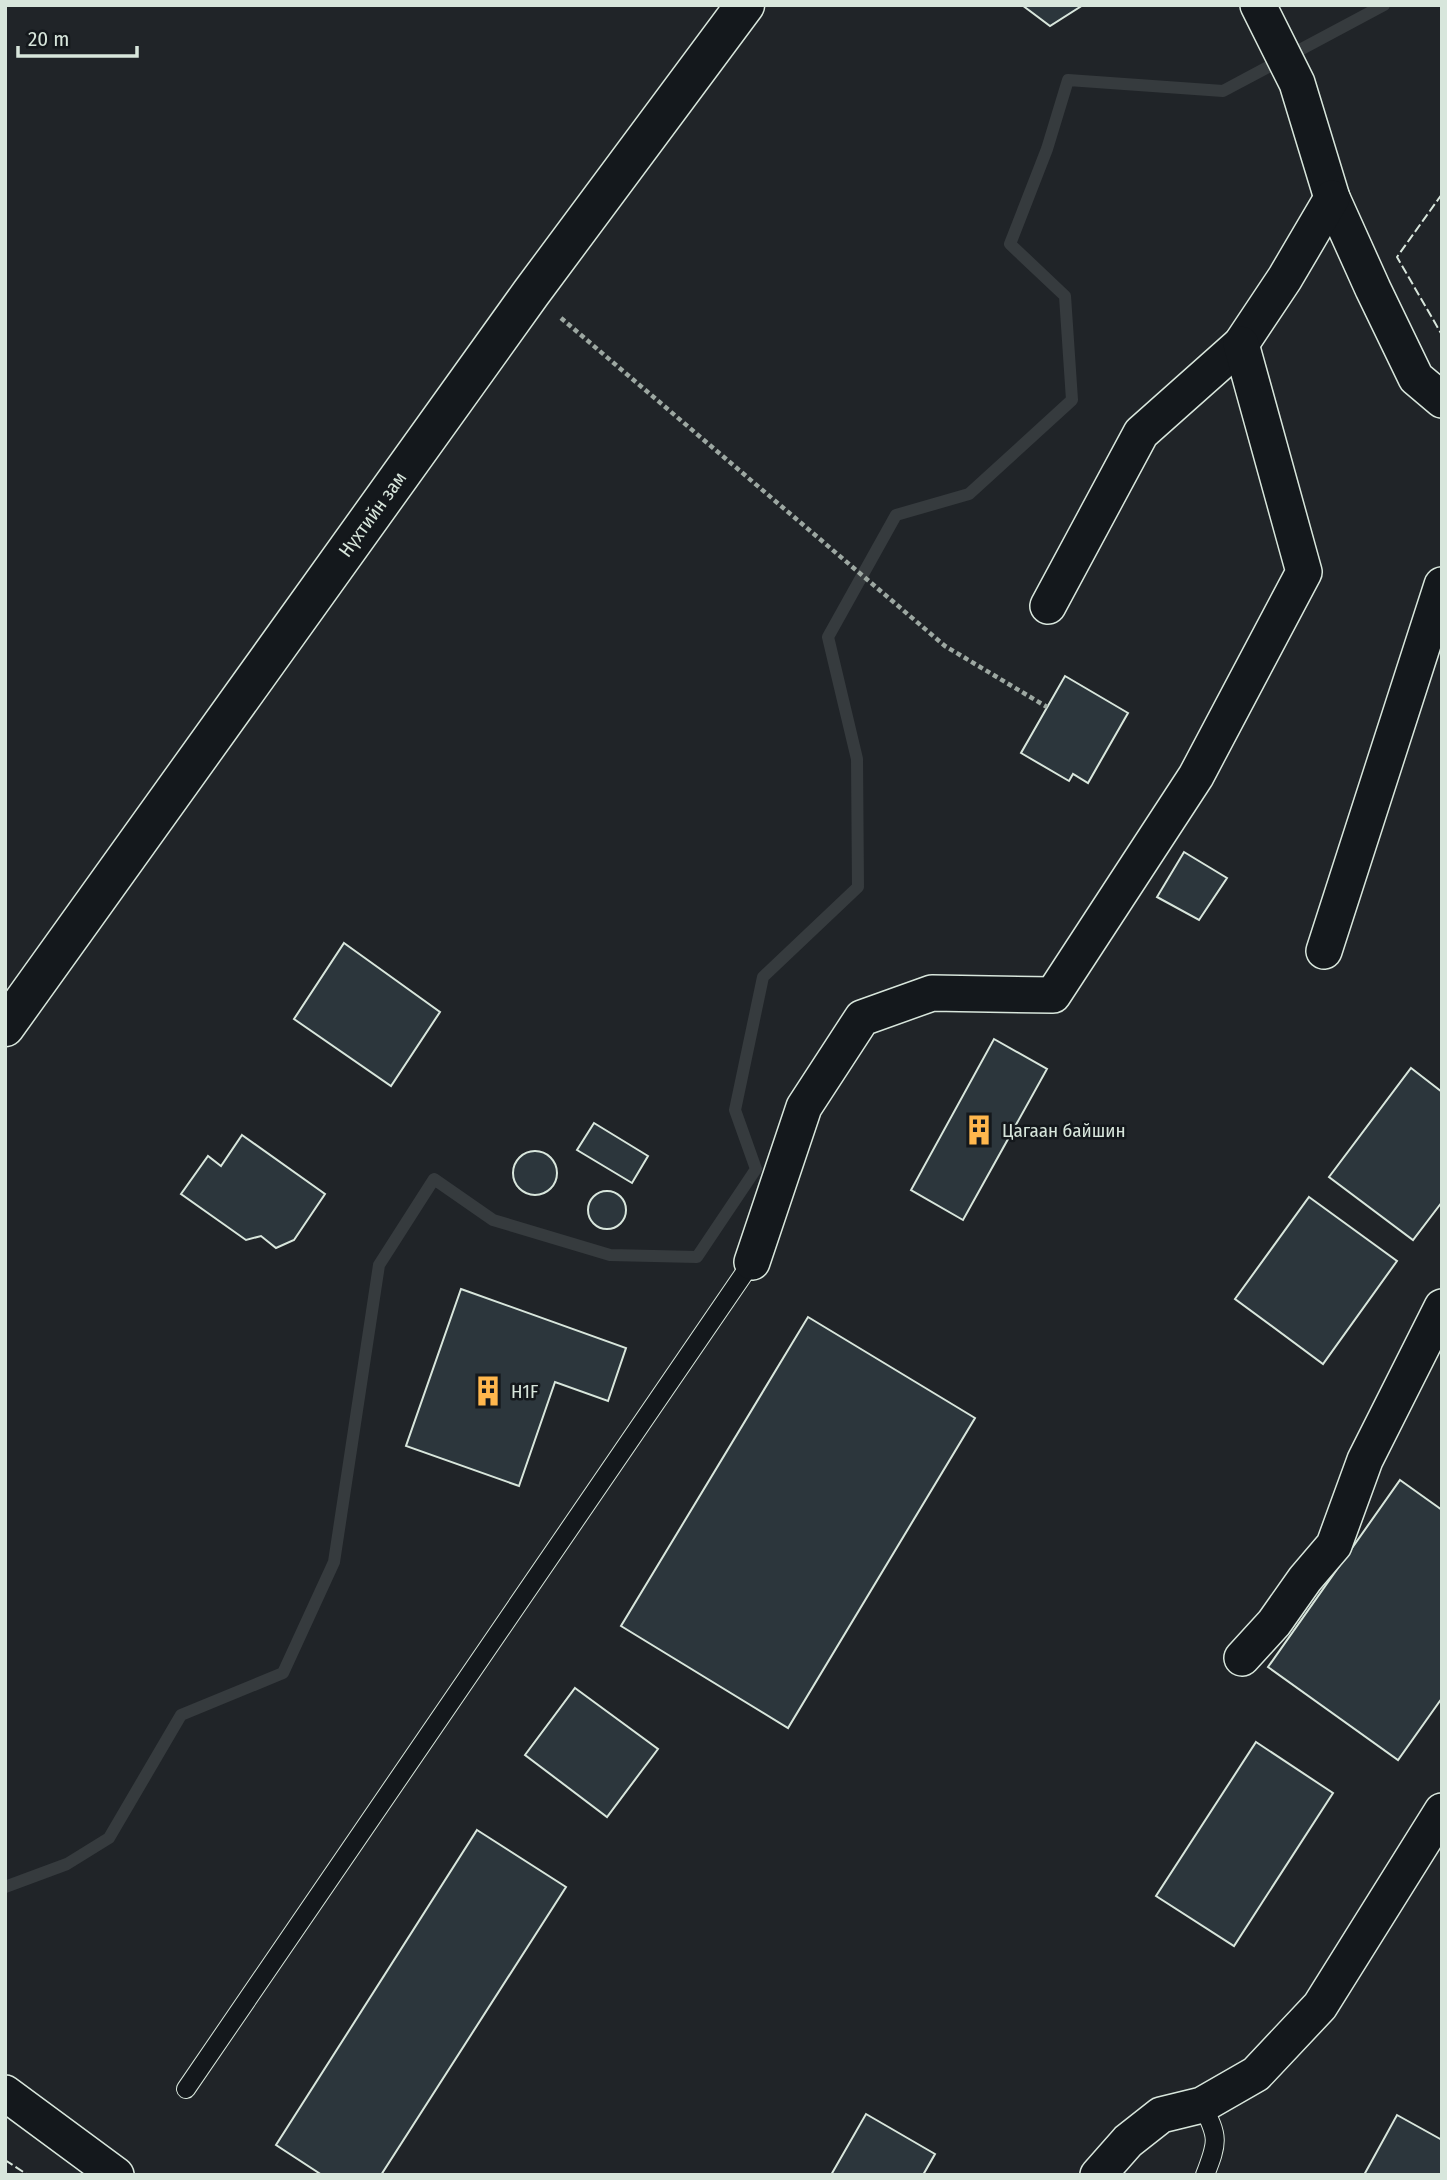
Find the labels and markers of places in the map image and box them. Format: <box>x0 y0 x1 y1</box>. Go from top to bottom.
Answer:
building icon: Цагаан байшин <box>962 1113 996 1147</box>
place label: Цагаан байшин <box>1002 1119 1126 1142</box>
building icon: H1F <box>471 1374 505 1408</box>
place label: H1F <box>511 1380 538 1403</box>

